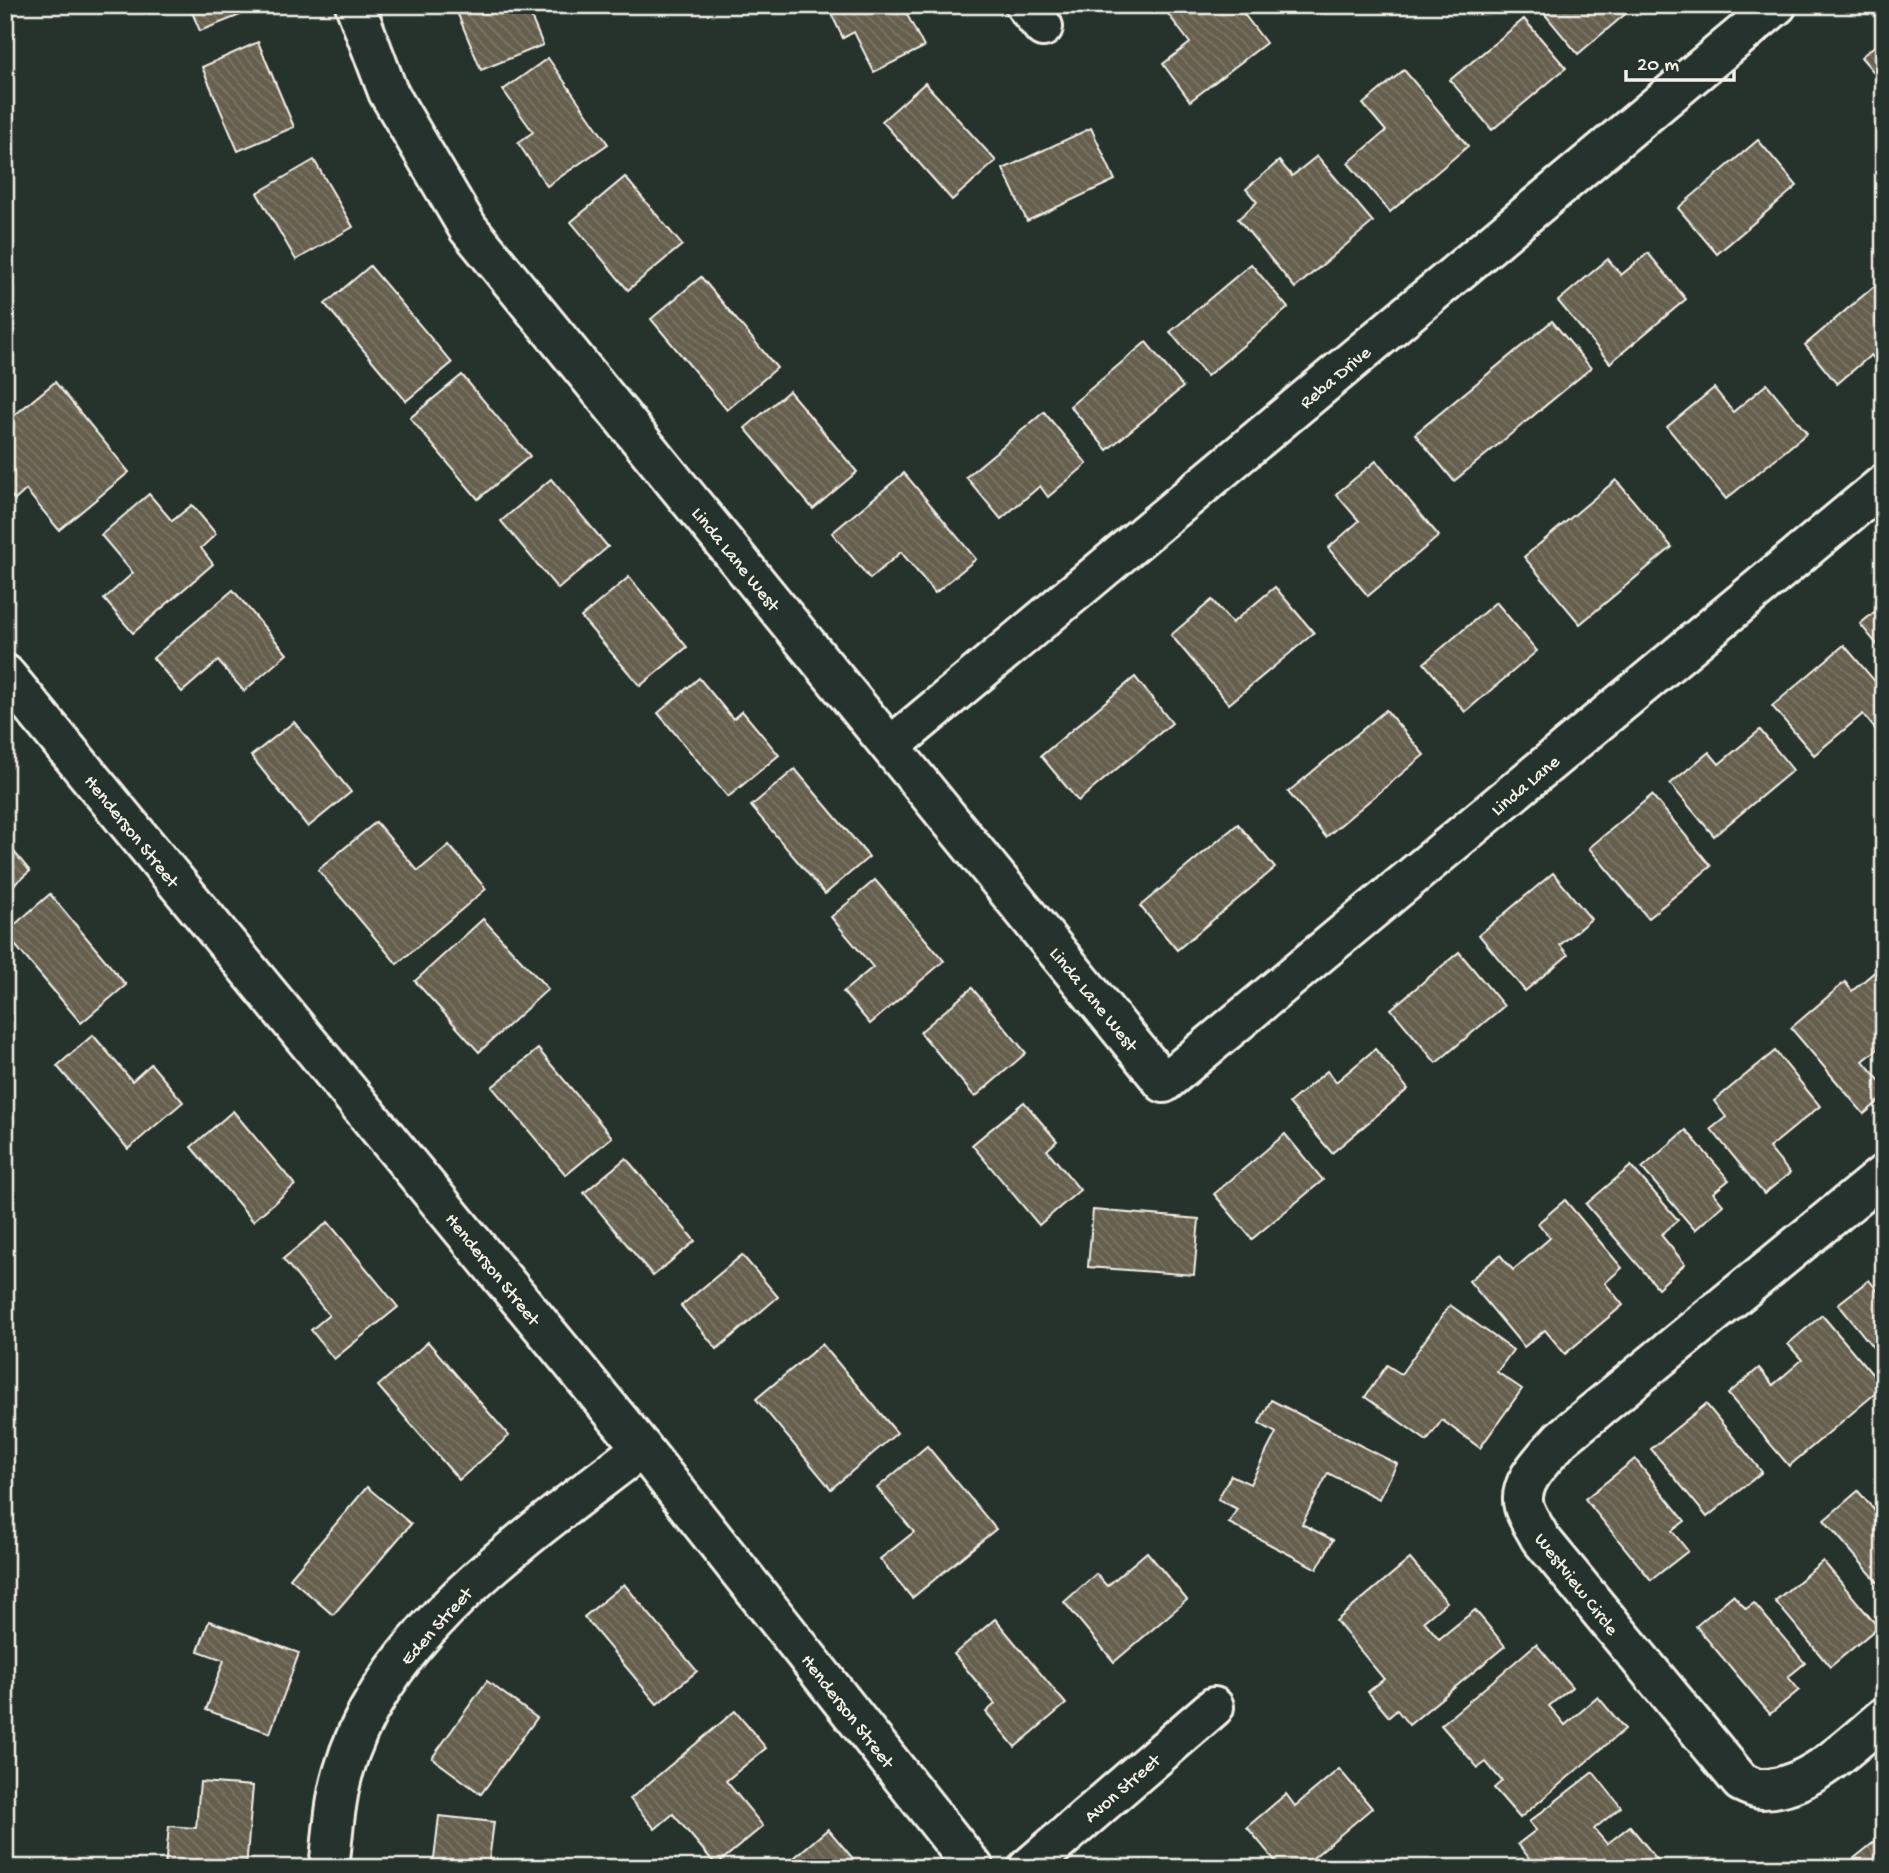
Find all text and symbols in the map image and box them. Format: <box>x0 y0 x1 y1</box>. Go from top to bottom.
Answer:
scale bar <box>1626 38 1735 82</box>
text: 20 m <box>1637 54 1679 79</box>
street label: Reba Drive <box>1296 342 1377 415</box>
street label: Linda Lane West <box>685 503 785 619</box>
street label: Linda Lane <box>1487 751 1565 822</box>
street label: Henderson Street <box>78 771 184 895</box>
street label: Linda Lane West <box>1043 943 1143 1059</box>
street label: Henderson Street <box>439 1209 545 1333</box>
street label: Westview Circle <box>1528 1529 1623 1641</box>
street label: Eden Street <box>397 1582 480 1671</box>
street label: Henderson Street <box>795 1651 899 1776</box>
street label: Avon Street <box>1080 1749 1168 1829</box>

